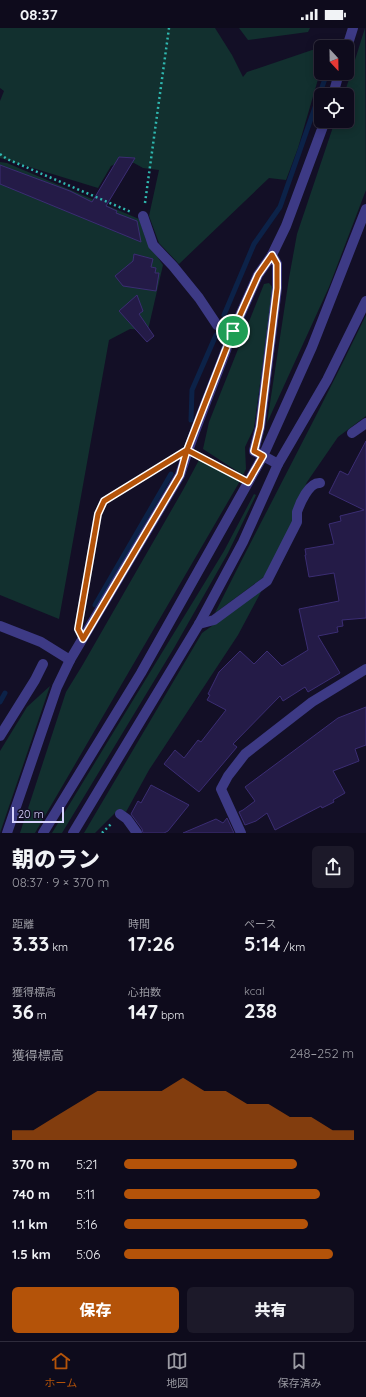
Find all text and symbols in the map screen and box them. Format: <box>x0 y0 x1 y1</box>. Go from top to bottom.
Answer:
text: 08:37 <box>20 5 58 24</box>
north arrow <box>314 40 354 80</box>
map controls <box>314 40 354 128</box>
button: locate <box>314 88 354 128</box>
pin <box>216 314 250 348</box>
icon: arrive <box>222 320 244 342</box>
scale bar <box>12 805 64 824</box>
text: 20 m <box>18 807 44 821</box>
text: 朝のラン <box>12 845 100 873</box>
button: share <box>312 846 354 888</box>
text: 08:37 · 9 × 370 m <box>12 874 109 890</box>
text: 距離 <box>12 917 34 931</box>
text: 時間 <box>128 917 150 931</box>
text: ペース <box>244 917 276 931</box>
text: 3.33 <box>12 931 49 956</box>
text: 17:26 <box>128 931 175 956</box>
text: 5:14 <box>244 931 281 956</box>
text: km <box>49 940 68 954</box>
text: /km <box>281 940 305 954</box>
text: kcal <box>244 984 265 998</box>
text: 獲得標高 <box>12 985 56 999</box>
text: 心拍数 <box>128 985 161 999</box>
text: 238 <box>244 998 277 1023</box>
text: 36 <box>12 999 34 1024</box>
text: 147 <box>128 999 158 1024</box>
text: m <box>34 1008 47 1022</box>
text: bpm <box>158 1008 184 1022</box>
text: 248–252 m <box>290 1045 354 1061</box>
text: 獲得標高 <box>12 1047 64 1063</box>
text: 370 m <box>12 1156 50 1172</box>
text: 5:21 <box>76 1156 98 1172</box>
text: 740 m <box>12 1186 50 1202</box>
text: 5:11 <box>76 1186 95 1202</box>
text: 1.1 km <box>12 1216 48 1232</box>
text: 5:16 <box>76 1216 97 1232</box>
text: 1.5 km <box>12 1246 51 1262</box>
text: 5:06 <box>76 1246 100 1262</box>
button: 保存 <box>12 1287 179 1333</box>
button: 共有 <box>187 1287 354 1333</box>
tab: ホーム <box>45 1350 77 1390</box>
tab: 地図 <box>166 1350 188 1390</box>
tab: 保存済み <box>277 1350 321 1390</box>

